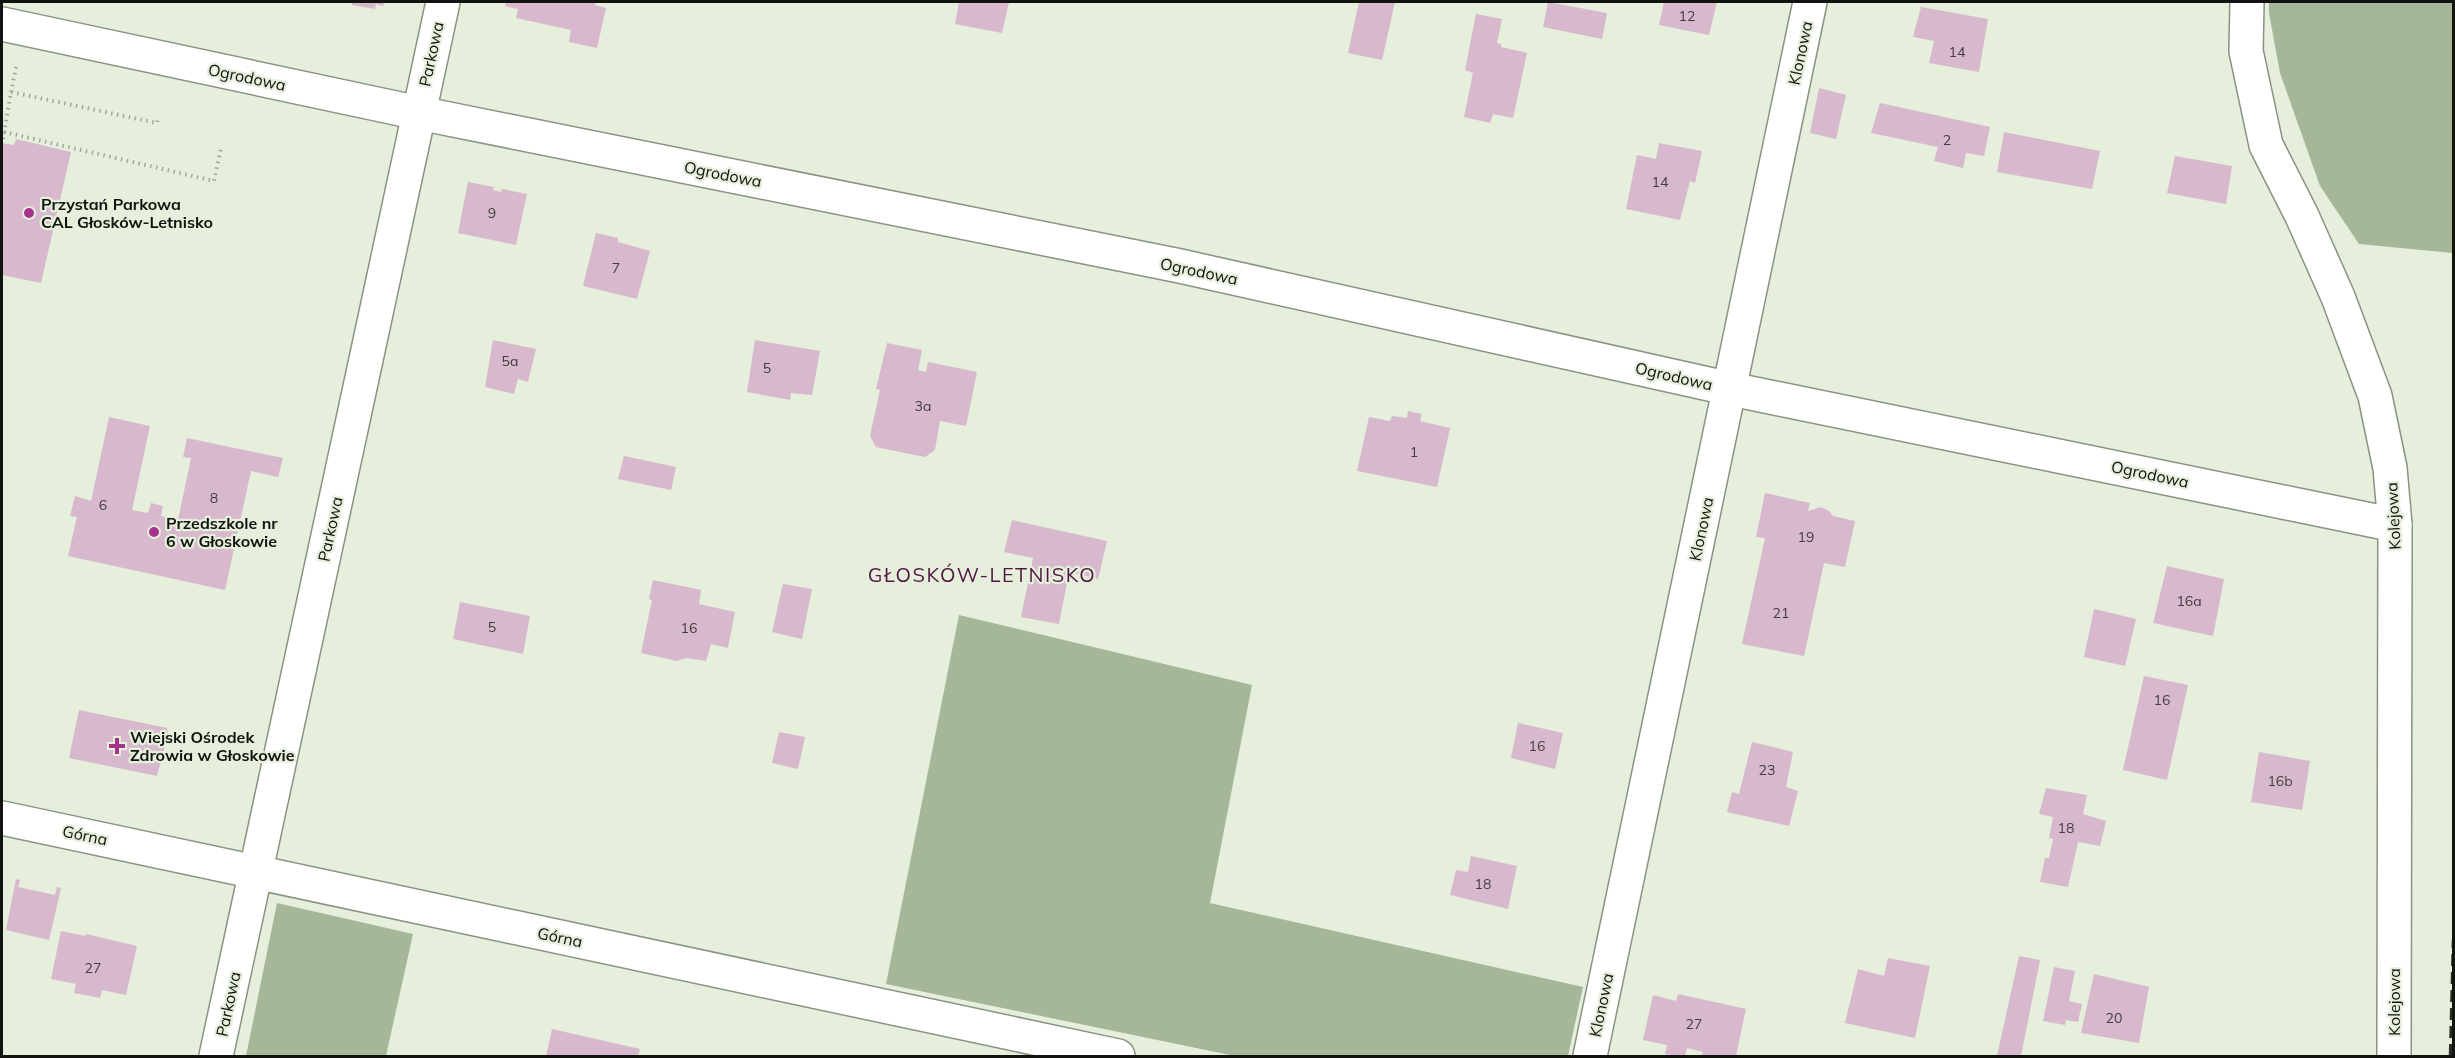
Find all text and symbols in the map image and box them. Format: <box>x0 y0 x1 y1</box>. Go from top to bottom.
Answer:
house number: 12 <box>1679 7 1695 25</box>
street label: Klonowa <box>1783 19 1817 87</box>
street label: Parkowa <box>414 20 448 88</box>
house number: 14 <box>1949 43 1966 61</box>
street label: Ogrodowa <box>206 59 288 95</box>
house number: 2 <box>1943 131 1951 149</box>
street label: Ogrodowa <box>682 157 764 191</box>
house number: 14 <box>1652 173 1669 191</box>
place label: Przystań Parkowa CAL Głosków-Letnisko <box>41 194 213 232</box>
house number: 9 <box>488 204 496 222</box>
marker: Przystań Parkowa CAL Głosków-Letnisko <box>22 206 36 220</box>
street label: Ogrodowa <box>1158 253 1240 289</box>
house number: 7 <box>612 259 620 277</box>
house number: 5a <box>502 352 518 370</box>
street label: Ogrodowa <box>1633 357 1715 395</box>
house number: 5 <box>763 359 771 377</box>
house number: 3a <box>915 397 931 415</box>
house number: 1 <box>1410 443 1418 461</box>
street label: Ogrodowa <box>2109 456 2191 492</box>
street label: Kolejowa <box>2381 482 2405 550</box>
house number: 8 <box>210 489 218 507</box>
street label: Parkowa <box>313 495 347 563</box>
street label: Klonowa <box>1684 495 1718 563</box>
house number: 6 <box>99 496 107 514</box>
place label: Przedszkole nr 6 w Głoskowie <box>166 513 278 551</box>
marker: Przedszkole nr 6 w Głoskowie <box>147 525 161 539</box>
house number: 19 <box>1798 528 1814 546</box>
district label: GŁOSKÓW-LETNISKO <box>868 562 1096 587</box>
house number: 16a <box>2176 592 2202 610</box>
house number: 21 <box>1773 604 1789 622</box>
house number: 5 <box>488 618 496 636</box>
house number: 16 <box>681 619 697 637</box>
house number: 16 <box>2154 691 2170 709</box>
place label: Wiejski Ośrodek Zdrowia w Głoskowie <box>130 727 295 765</box>
marker: Wiejski Ośrodek Zdrowia w Głoskowie <box>108 737 126 755</box>
house number: 16 <box>1529 737 1545 755</box>
house number: 23 <box>1759 761 1775 779</box>
house number: 16b <box>2267 772 2293 790</box>
house number: 18 <box>2058 819 2074 837</box>
street label: Górna <box>61 820 109 850</box>
house number: 18 <box>1475 875 1491 893</box>
street label: Górna <box>536 922 584 952</box>
house number: 27 <box>85 959 101 977</box>
street label: Kolejowa <box>2384 968 2404 1036</box>
street label: Parkowa <box>211 970 245 1038</box>
street label: Klonowa <box>1584 971 1618 1039</box>
house number: 20 <box>2106 1009 2122 1027</box>
house number: 27 <box>1686 1015 1702 1033</box>

